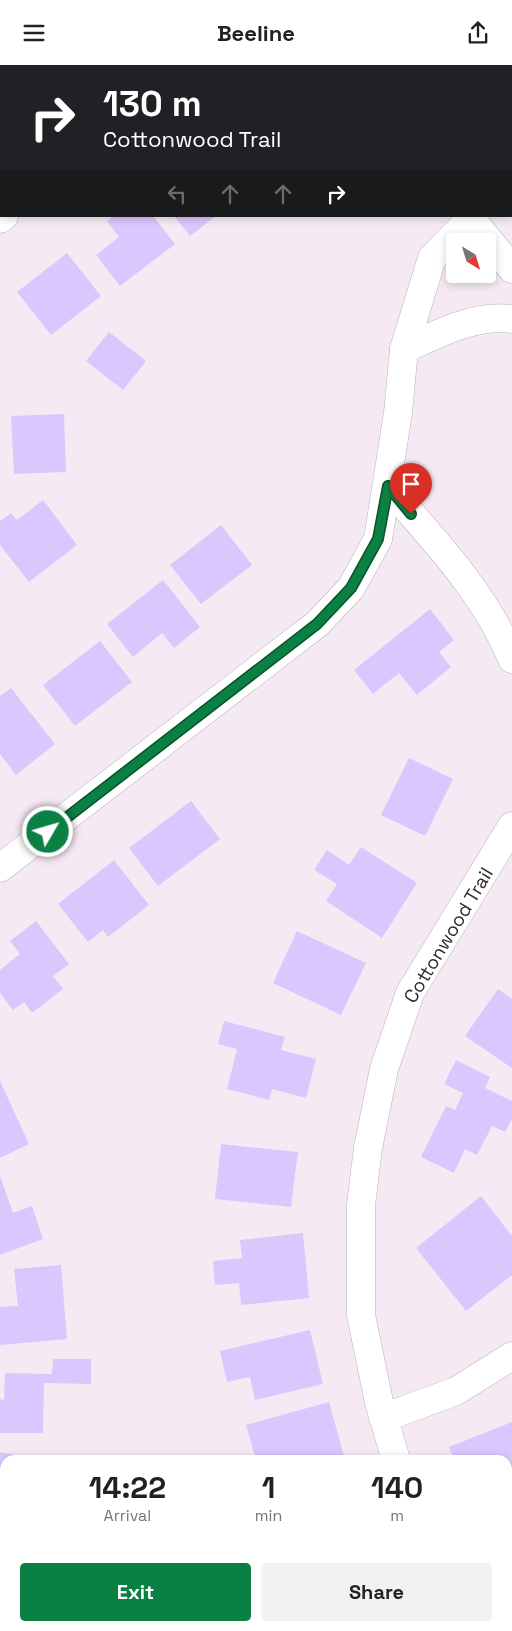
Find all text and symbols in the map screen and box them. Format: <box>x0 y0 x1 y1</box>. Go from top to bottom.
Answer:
icon: menu <box>20 19 48 47</box>
text: Beeline <box>217 19 295 47</box>
icon: share <box>464 19 492 47</box>
text: 130 m <box>103 82 202 126</box>
icon: right <box>20 85 85 150</box>
text: Cottonwood Trail <box>103 125 281 153</box>
icon: left <box>163 180 191 208</box>
icon: ahead <box>216 180 244 208</box>
icon: ahead <box>269 180 297 208</box>
icon: right <box>322 180 350 208</box>
north arrow <box>446 233 496 283</box>
map controls <box>446 233 496 283</box>
pin <box>390 463 432 514</box>
icon: arrive <box>397 470 425 498</box>
position arrow <box>21 805 73 857</box>
street label: Cottonwood Trail <box>398 863 499 1008</box>
text: 14:22 <box>89 1468 166 1507</box>
text: 1 <box>262 1468 275 1507</box>
text: 140 <box>371 1468 423 1507</box>
text: Arrival <box>104 1505 151 1526</box>
text: min <box>255 1505 282 1526</box>
text: m <box>390 1505 404 1526</box>
button: Exit <box>20 1563 251 1621</box>
button: Share <box>261 1563 492 1621</box>

